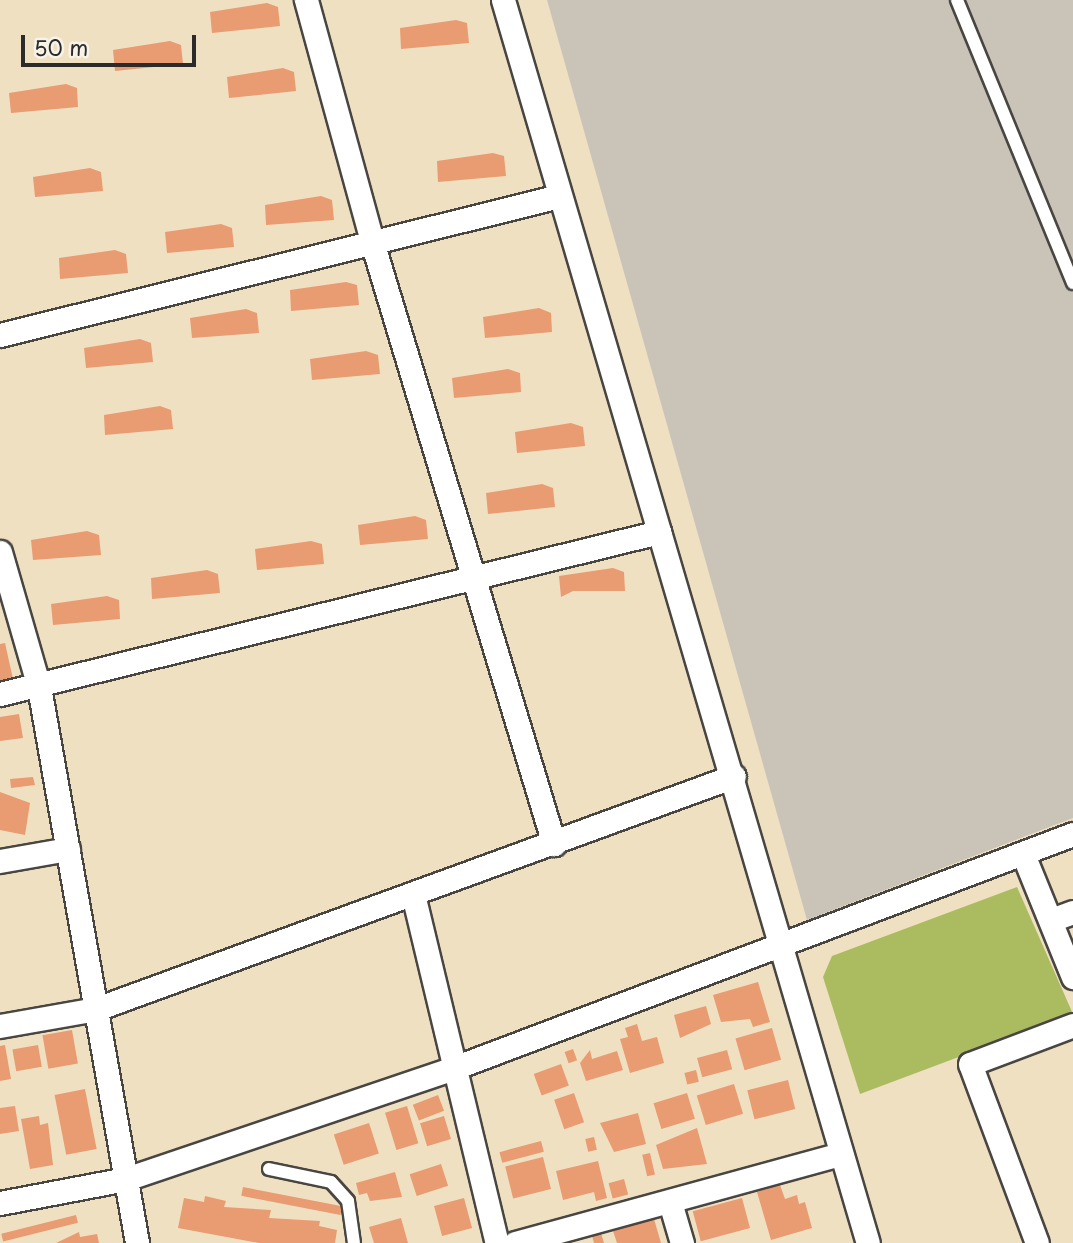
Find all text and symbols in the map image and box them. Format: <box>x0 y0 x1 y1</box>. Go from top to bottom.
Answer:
scale bar <box>24 21 200 65</box>
text: 50 m <box>34 31 88 63</box>

